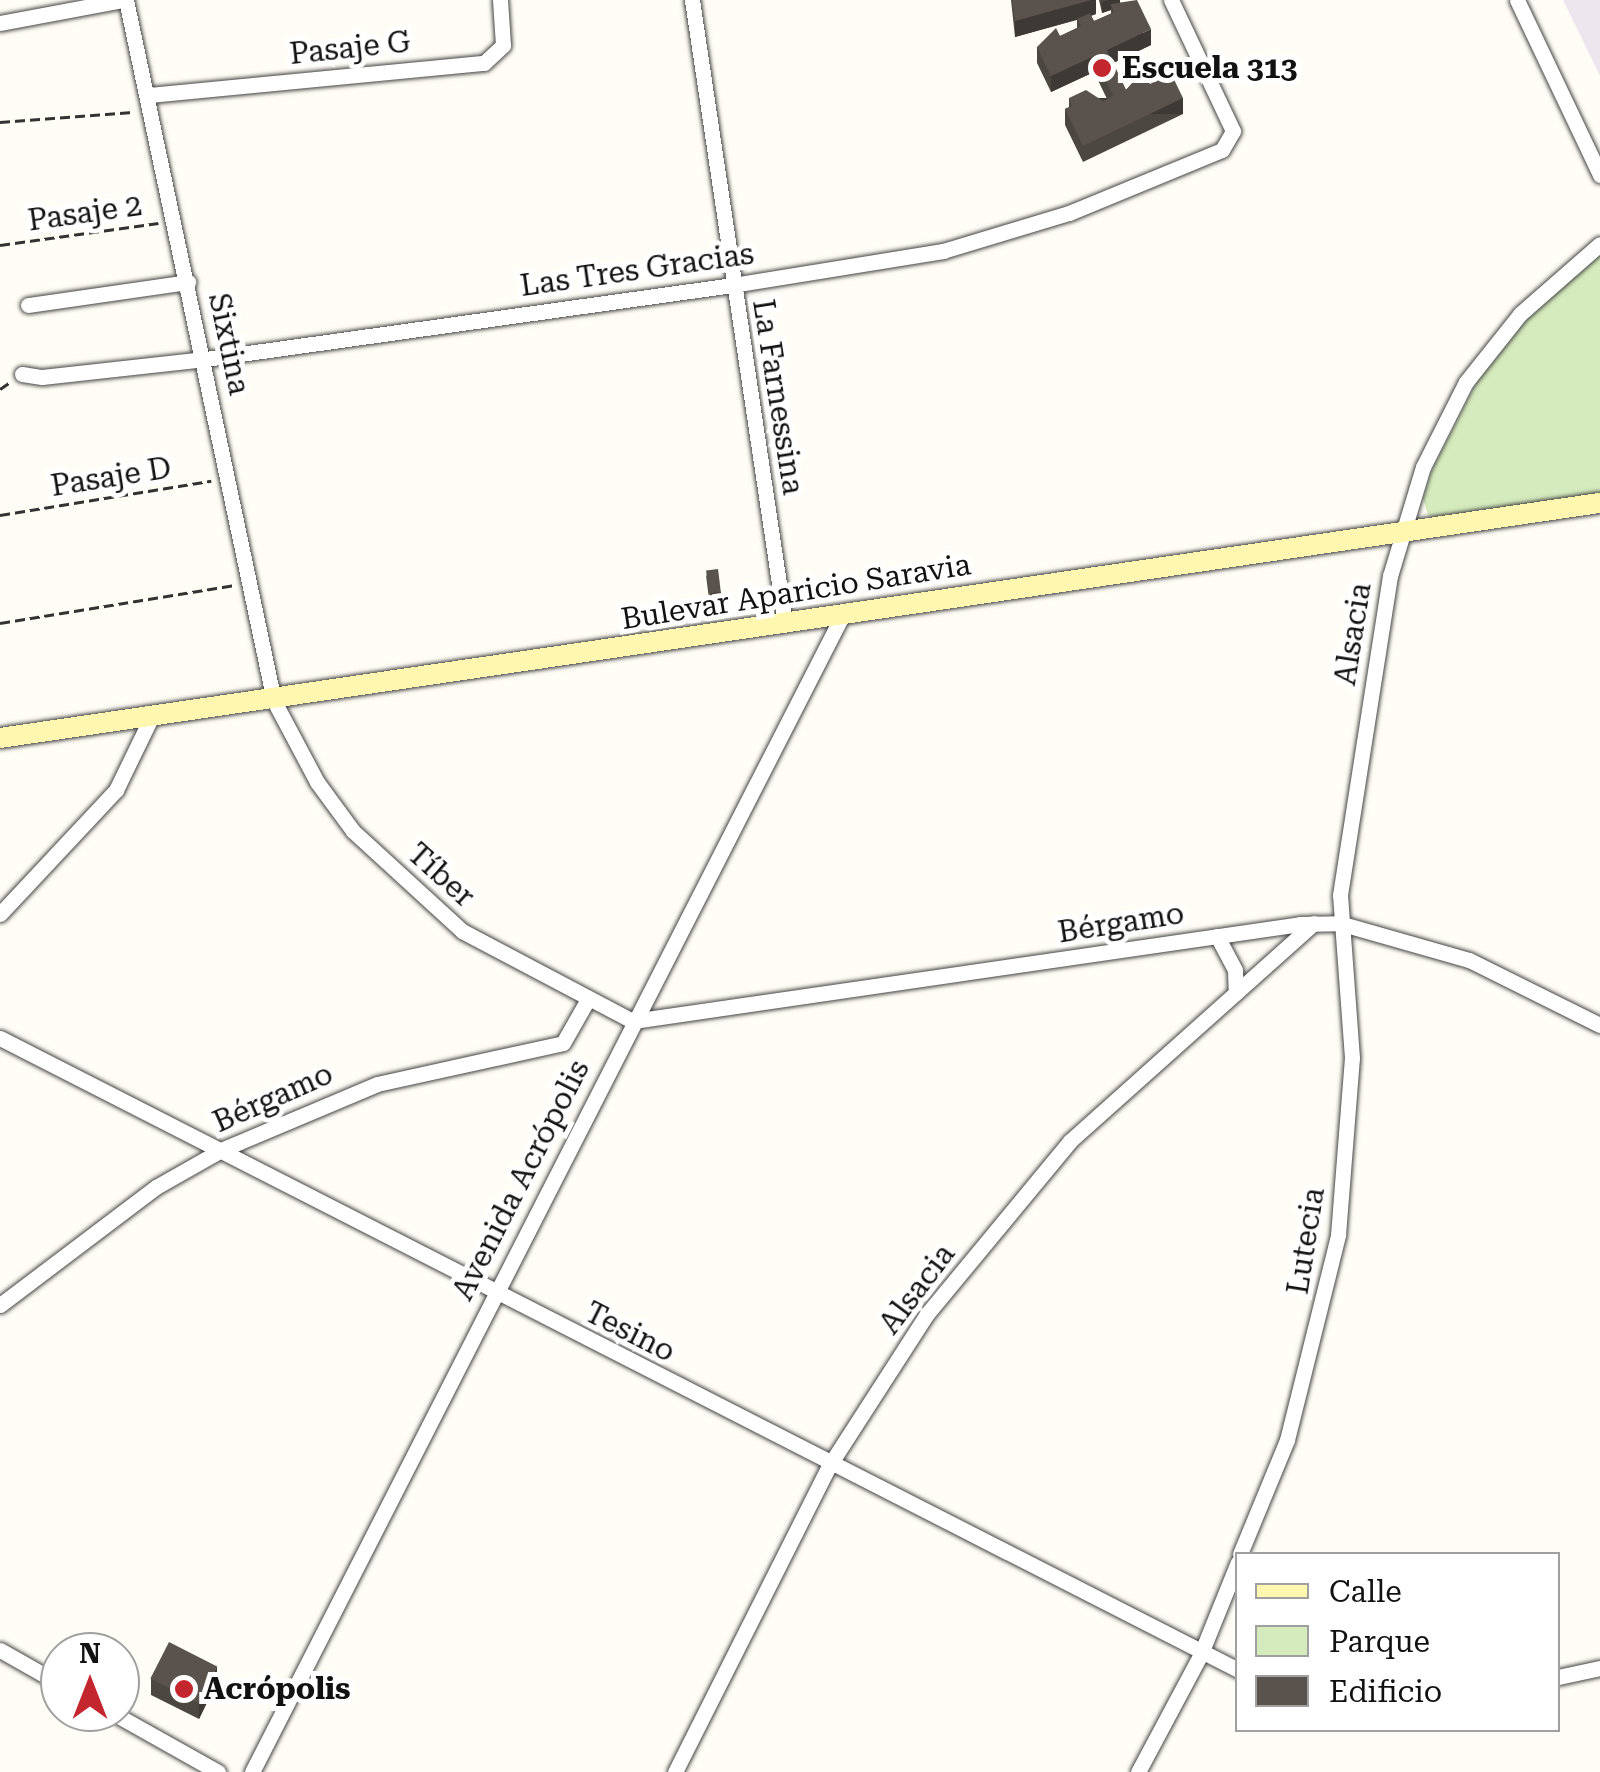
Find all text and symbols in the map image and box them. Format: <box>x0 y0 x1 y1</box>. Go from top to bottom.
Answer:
street label: Pasaje G <box>288 24 412 72</box>
place label: Escuela 313 <box>1122 50 1297 86</box>
marker: Escuela 313 <box>1091 57 1113 79</box>
street label: Pasaje 2 <box>26 187 144 239</box>
street label: Las Tres Gracias <box>518 236 756 304</box>
street label: Sixtina <box>201 290 257 398</box>
street label: La Farnessina <box>745 297 811 497</box>
street label: Pasaje D <box>48 450 174 504</box>
street label: Bulevar Aparicio Saravia <box>619 547 973 637</box>
street label: Alsacia <box>1327 580 1379 688</box>
street label: Tíber <box>400 836 482 914</box>
street label: Bérgamo <box>1055 895 1187 951</box>
street label: Avenida Acrópolis <box>445 1054 597 1306</box>
street label: Bérgamo <box>208 1056 338 1140</box>
street label: Lutecia <box>1280 1185 1332 1297</box>
street label: Alsacia <box>872 1237 962 1341</box>
street label: Tesino <box>579 1294 681 1370</box>
legend <box>1235 1552 1560 1732</box>
text: Calle <box>1329 1574 1402 1609</box>
text: Parque <box>1329 1624 1430 1659</box>
north arrow <box>40 1632 140 1732</box>
text: N <box>79 1637 101 1670</box>
place label: Acrópolis <box>204 1671 350 1707</box>
text: Edificio <box>1329 1674 1442 1709</box>
marker: Acrópolis <box>173 1678 195 1700</box>

